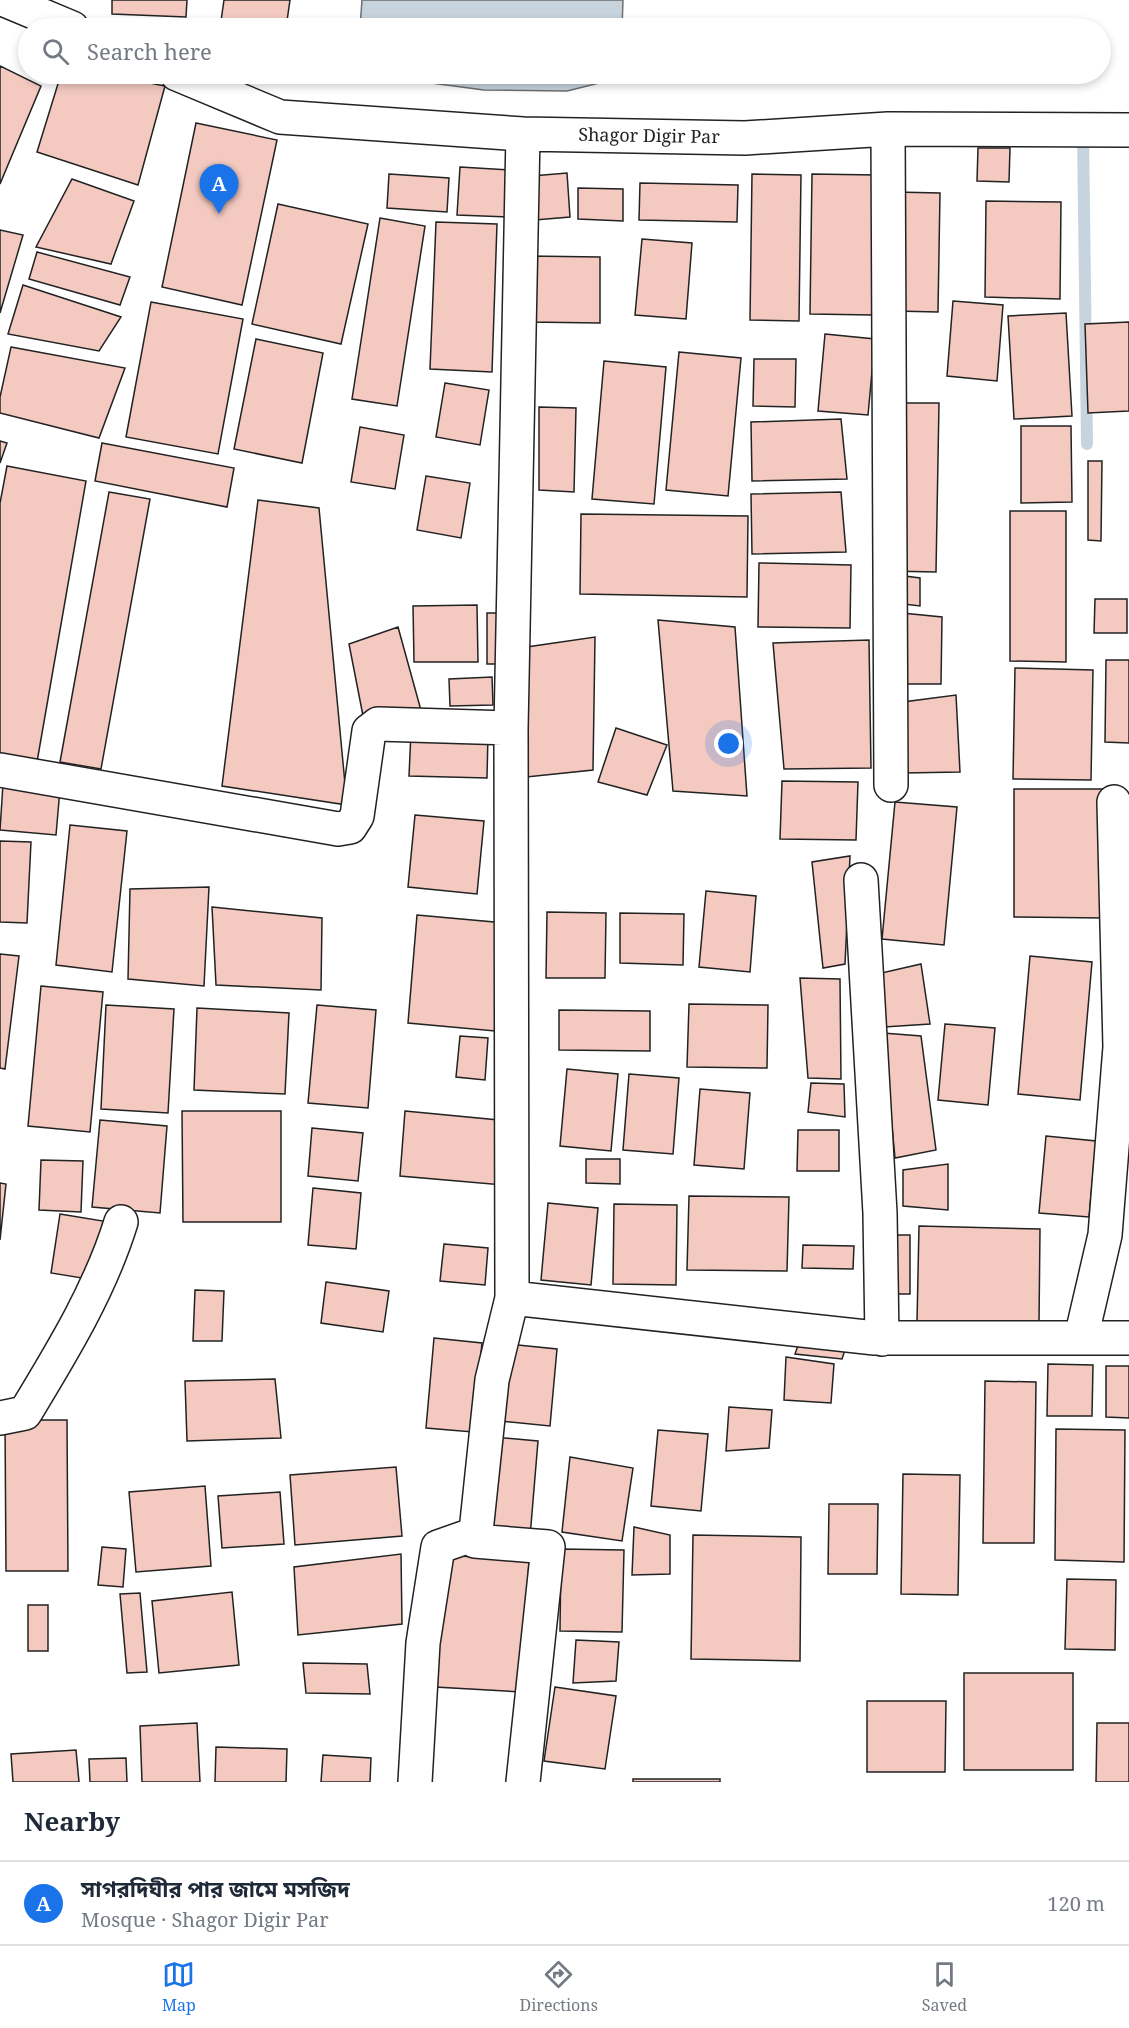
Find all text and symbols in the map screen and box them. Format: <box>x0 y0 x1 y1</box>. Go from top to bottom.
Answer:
search box <box>18 18 1111 84</box>
icon: search <box>39 35 72 68</box>
text: Search here <box>87 36 212 66</box>
street label: Shagor Digir Par <box>578 122 720 148</box>
pin: A <box>200 164 238 214</box>
your location <box>714 729 743 758</box>
text: Nearby <box>24 1803 120 1839</box>
text: সাগরদিঘীর পার জামে মসজিদ <box>81 1873 350 1903</box>
text: A <box>36 1890 51 1917</box>
text: 120 m <box>1047 1890 1105 1917</box>
text: Mosque · Shagor Digir Par <box>81 1906 329 1933</box>
tab: Map <box>162 1958 196 2016</box>
tab: Directions <box>520 1958 598 2016</box>
tab: Saved <box>922 1958 967 2016</box>

